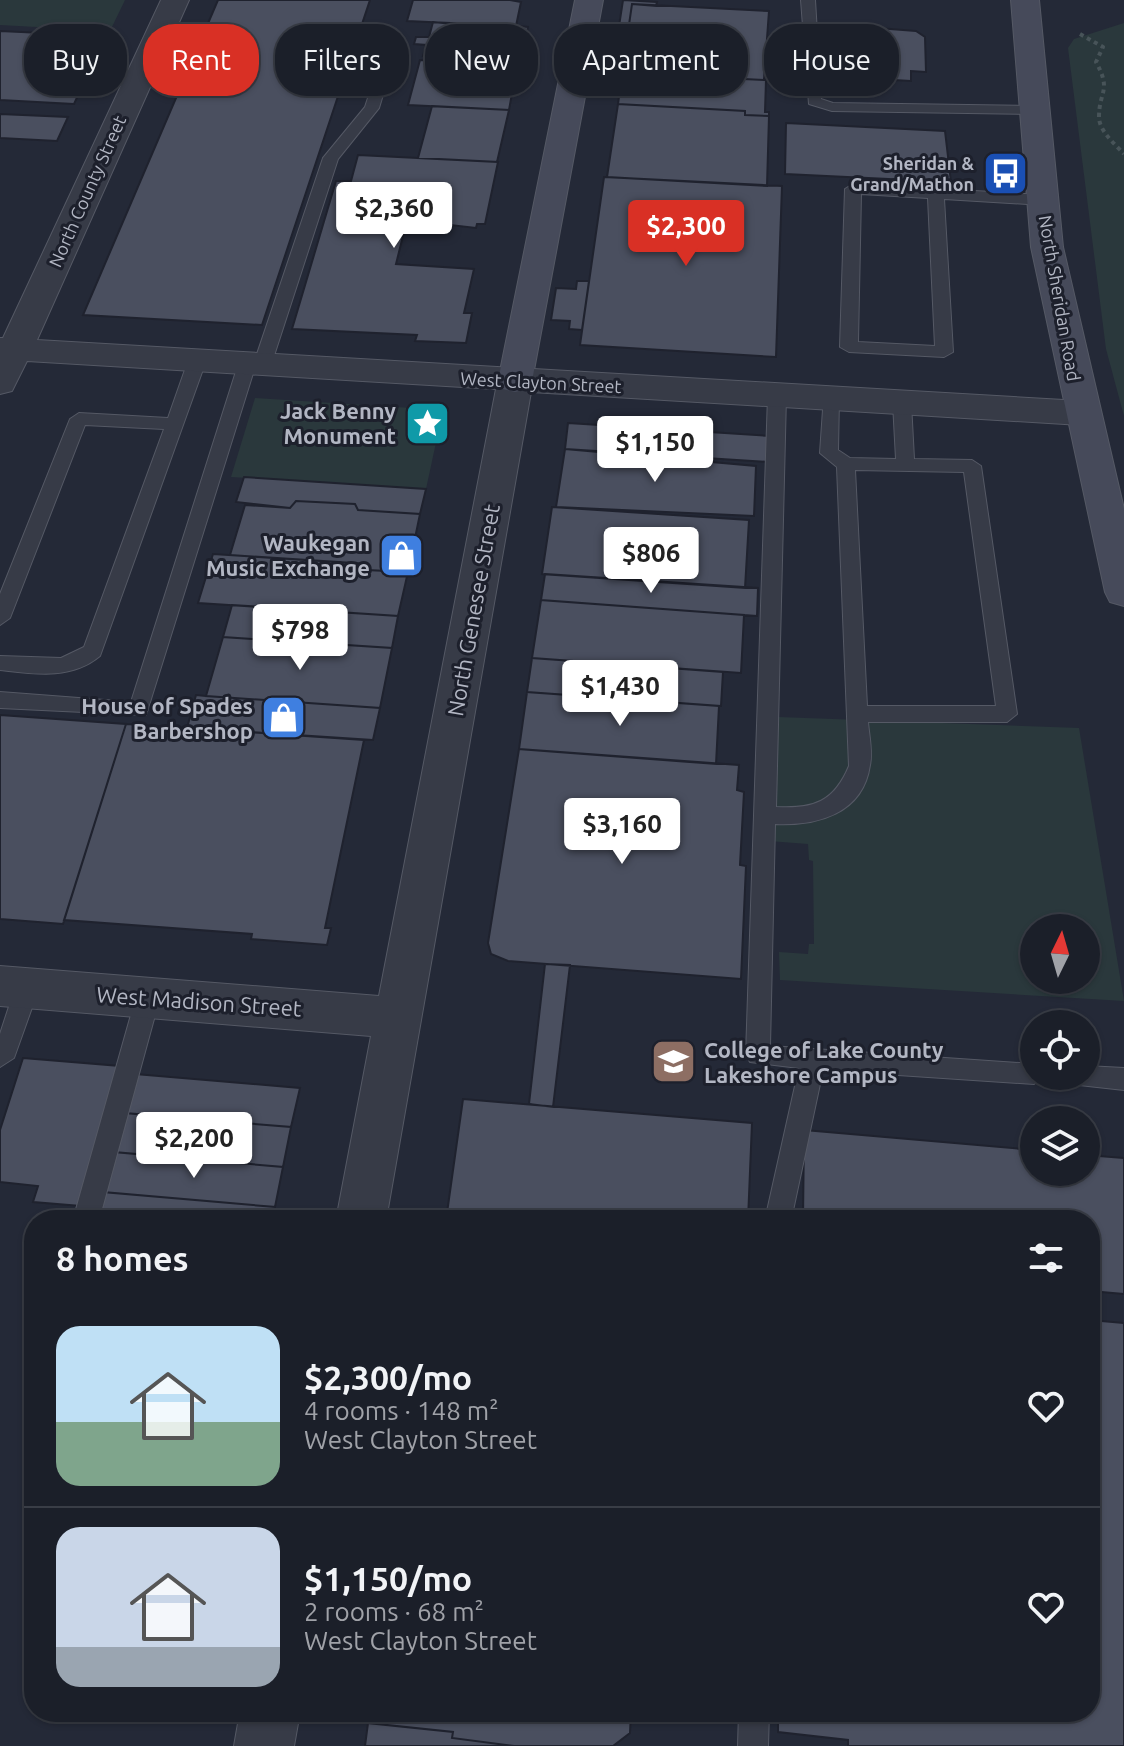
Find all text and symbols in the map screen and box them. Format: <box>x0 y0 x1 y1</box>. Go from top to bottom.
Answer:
chip: Buy <box>24 24 127 96</box>
chip: Rent <box>143 24 259 96</box>
chip: Filters <box>275 24 409 96</box>
chip: New <box>425 24 538 96</box>
chip: Apartment <box>554 24 748 96</box>
chip: House <box>764 24 899 96</box>
street label: North County Street <box>45 112 129 270</box>
bus stop icon: Sheridan & Grand/Mathon <box>981 149 1029 197</box>
place label: Sheridan & Grand/Mathon <box>850 153 975 194</box>
pin: $2,360 <box>329 182 459 250</box>
text: $2,360 <box>354 193 434 222</box>
pin: $2,300 <box>621 200 751 268</box>
text: $2,300 <box>646 211 726 240</box>
street label: North Sheridan Road <box>1036 213 1084 383</box>
street label: West Clayton Street <box>460 368 622 396</box>
place label: Jack Benny Monument <box>280 398 396 448</box>
place icon: Jack Benny Monument <box>403 399 451 447</box>
pin: $1,150 <box>590 416 720 484</box>
text: $1,150 <box>615 427 695 456</box>
street label: North Genesee Street <box>442 502 504 718</box>
pin: $806 <box>604 527 698 595</box>
place label: Waukegan Music Exchange <box>206 530 370 580</box>
shop icon: Waukegan Music Exchange <box>377 531 425 579</box>
text: $806 <box>622 538 680 567</box>
pin: $798 <box>253 604 347 672</box>
text: $798 <box>271 615 329 644</box>
pin: $1,430 <box>555 660 685 728</box>
text: $1,430 <box>580 671 660 700</box>
place label: House of Spades Barbershop <box>81 693 253 743</box>
shop icon: House of Spades Barbershop <box>260 694 308 742</box>
pin: $3,160 <box>557 798 687 866</box>
text: $3,160 <box>582 809 662 838</box>
north arrow <box>1020 914 1100 994</box>
map controls <box>1020 914 1100 1186</box>
street label: West Madison Street <box>96 981 303 1021</box>
button: locate <box>1020 1010 1100 1090</box>
place label: College of Lake County Lakeshore Campus <box>704 1037 944 1087</box>
school or university icon: College of Lake County Lakeshore Campus <box>649 1038 697 1086</box>
button: layers <box>1020 1106 1100 1186</box>
pin: $2,200 <box>129 1112 259 1180</box>
text: $2,200 <box>154 1123 234 1152</box>
icon: filters <box>1024 1236 1068 1280</box>
text: 8 homes <box>56 1239 189 1277</box>
icon: home <box>120 1358 216 1454</box>
text: $2,300/mo <box>304 1358 472 1396</box>
icon: heart <box>1024 1384 1068 1428</box>
text: 4 rooms · 148 m² <box>304 1396 499 1425</box>
text: West Clayton Street <box>304 1425 537 1454</box>
icon: home <box>120 1559 216 1655</box>
text: $1,150/mo <box>304 1559 472 1597</box>
icon: heart <box>1024 1585 1068 1629</box>
text: 2 rooms · 68 m² <box>304 1597 484 1626</box>
text: West Clayton Street <box>304 1626 537 1655</box>

